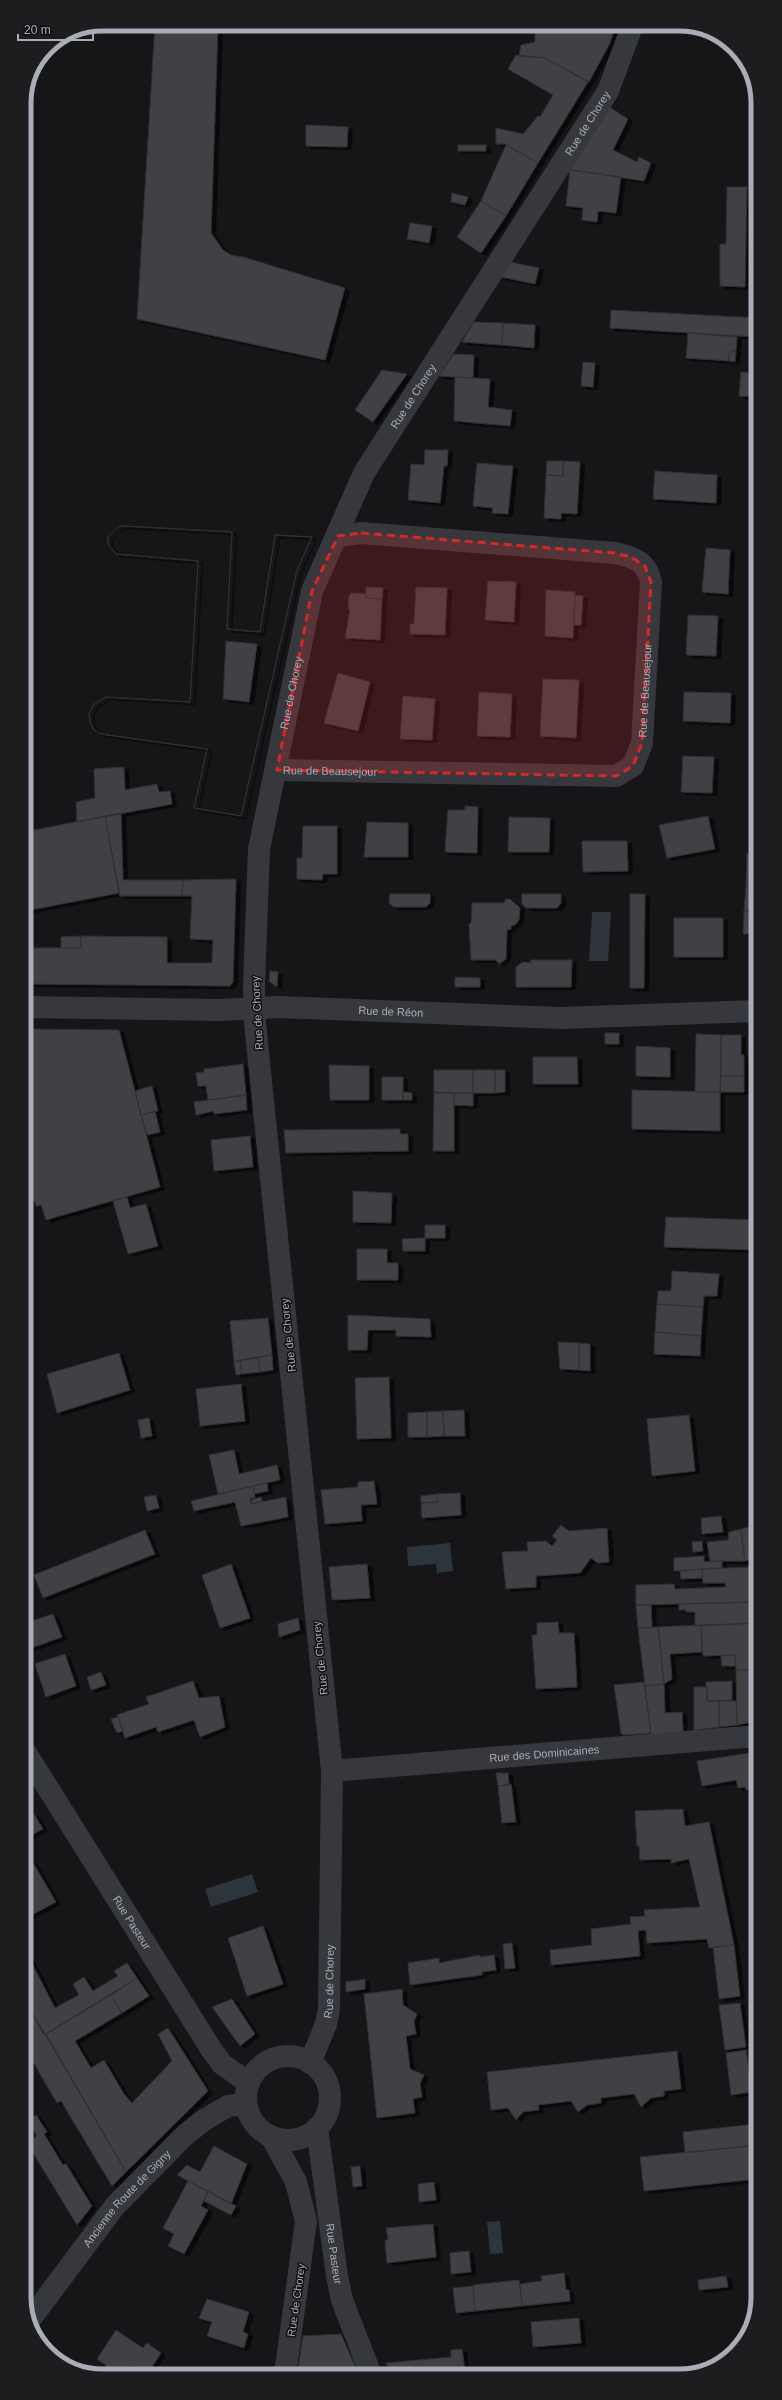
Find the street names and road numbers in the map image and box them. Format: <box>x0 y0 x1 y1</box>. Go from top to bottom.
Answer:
street label: Rue de Chorey <box>562 88 613 158</box>
street label: Rue de Chorey <box>388 361 438 431</box>
street label: Rue de Beausejour <box>636 643 654 738</box>
street label: Rue de Chorey <box>278 655 305 730</box>
street label: Rue de Beausejour <box>283 764 378 778</box>
street label: Rue de Chorey <box>249 975 265 1050</box>
street label: Rue de Réon <box>358 1004 423 1019</box>
street label: Rue de Chorey <box>278 1297 298 1372</box>
street label: Rue de Chorey <box>310 1620 330 1695</box>
street label: Rue des Dominicaines <box>489 1743 600 1764</box>
street label: Rue Pasteur <box>111 1893 153 1952</box>
street label: Rue de Chorey <box>321 1944 336 2019</box>
street label: Ancienne Route de Gigny <box>81 2147 173 2249</box>
street label: Rue Pasteur <box>324 2223 345 2286</box>
street label: Rue de Chorey <box>285 2262 307 2337</box>

